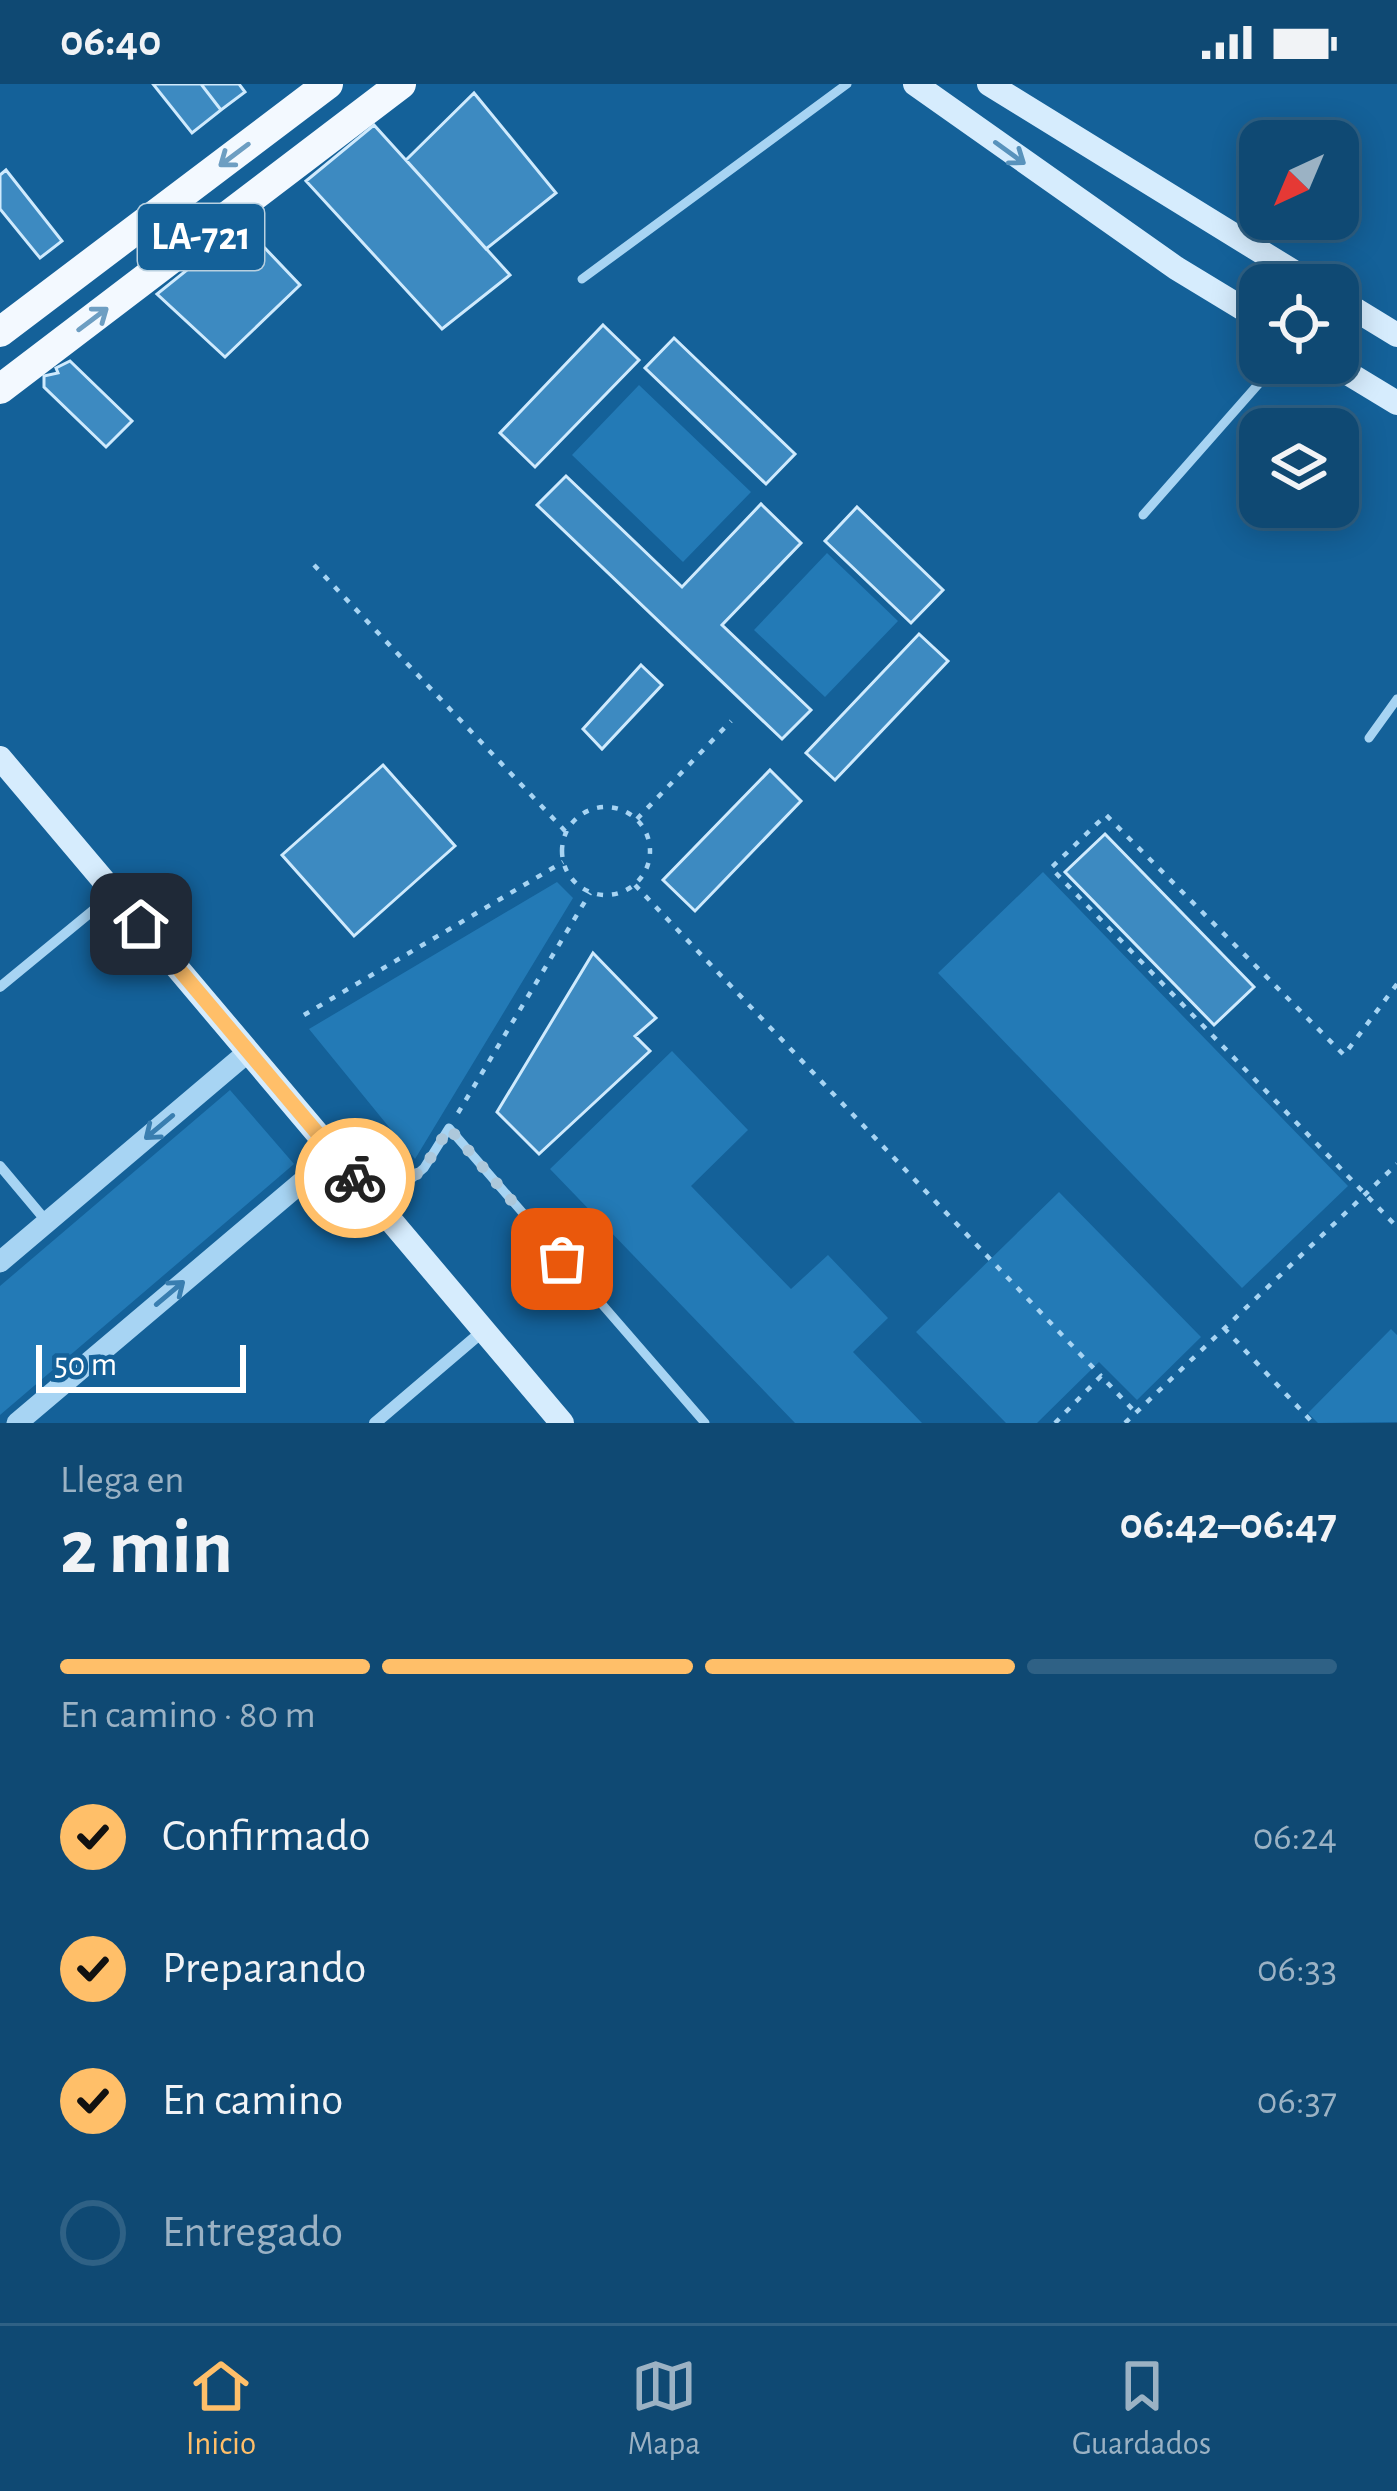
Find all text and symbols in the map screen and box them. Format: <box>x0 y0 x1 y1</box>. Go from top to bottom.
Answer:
text: 06:40 <box>60 19 162 64</box>
north arrow <box>1239 120 1359 240</box>
map controls <box>1239 120 1359 528</box>
one-way arrow <box>993 140 1026 166</box>
one-way arrow <box>219 141 251 167</box>
road number: LA-721 <box>138 204 264 270</box>
button: locate <box>1239 264 1359 384</box>
one-way arrow <box>76 306 109 332</box>
button: layers <box>1239 408 1359 528</box>
pin <box>90 873 192 975</box>
icon: home <box>108 891 174 957</box>
one-way arrow <box>144 1113 175 1141</box>
courier <box>295 1118 415 1238</box>
icon: bike <box>322 1145 388 1211</box>
pin <box>511 1208 613 1310</box>
icon: bag <box>529 1226 595 1292</box>
one-way arrow <box>154 1280 185 1308</box>
scale bar <box>36 1339 246 1392</box>
text: 50 m <box>54 1349 117 1382</box>
text: Llega en <box>60 1461 185 1500</box>
text: 06:42–06:47 <box>1119 1502 1337 1547</box>
text: 2 min <box>60 1510 233 1588</box>
text: En camino · 80 m <box>60 1696 316 1735</box>
icon: check <box>60 1804 126 1870</box>
text: Confirmado <box>162 1814 371 1859</box>
text: 06:24 <box>1253 1818 1337 1857</box>
icon: check <box>60 1936 126 2002</box>
text: Preparando <box>162 1946 366 1991</box>
text: 06:33 <box>1257 1950 1337 1989</box>
icon: check <box>60 2068 126 2134</box>
text: En camino <box>162 2078 343 2123</box>
text: 06:37 <box>1257 2082 1337 2121</box>
text: Entregado <box>162 2210 343 2255</box>
tab: Inicio <box>186 2353 256 2465</box>
tab: Mapa <box>628 2353 701 2465</box>
tab: Guardados <box>1072 2353 1211 2465</box>

